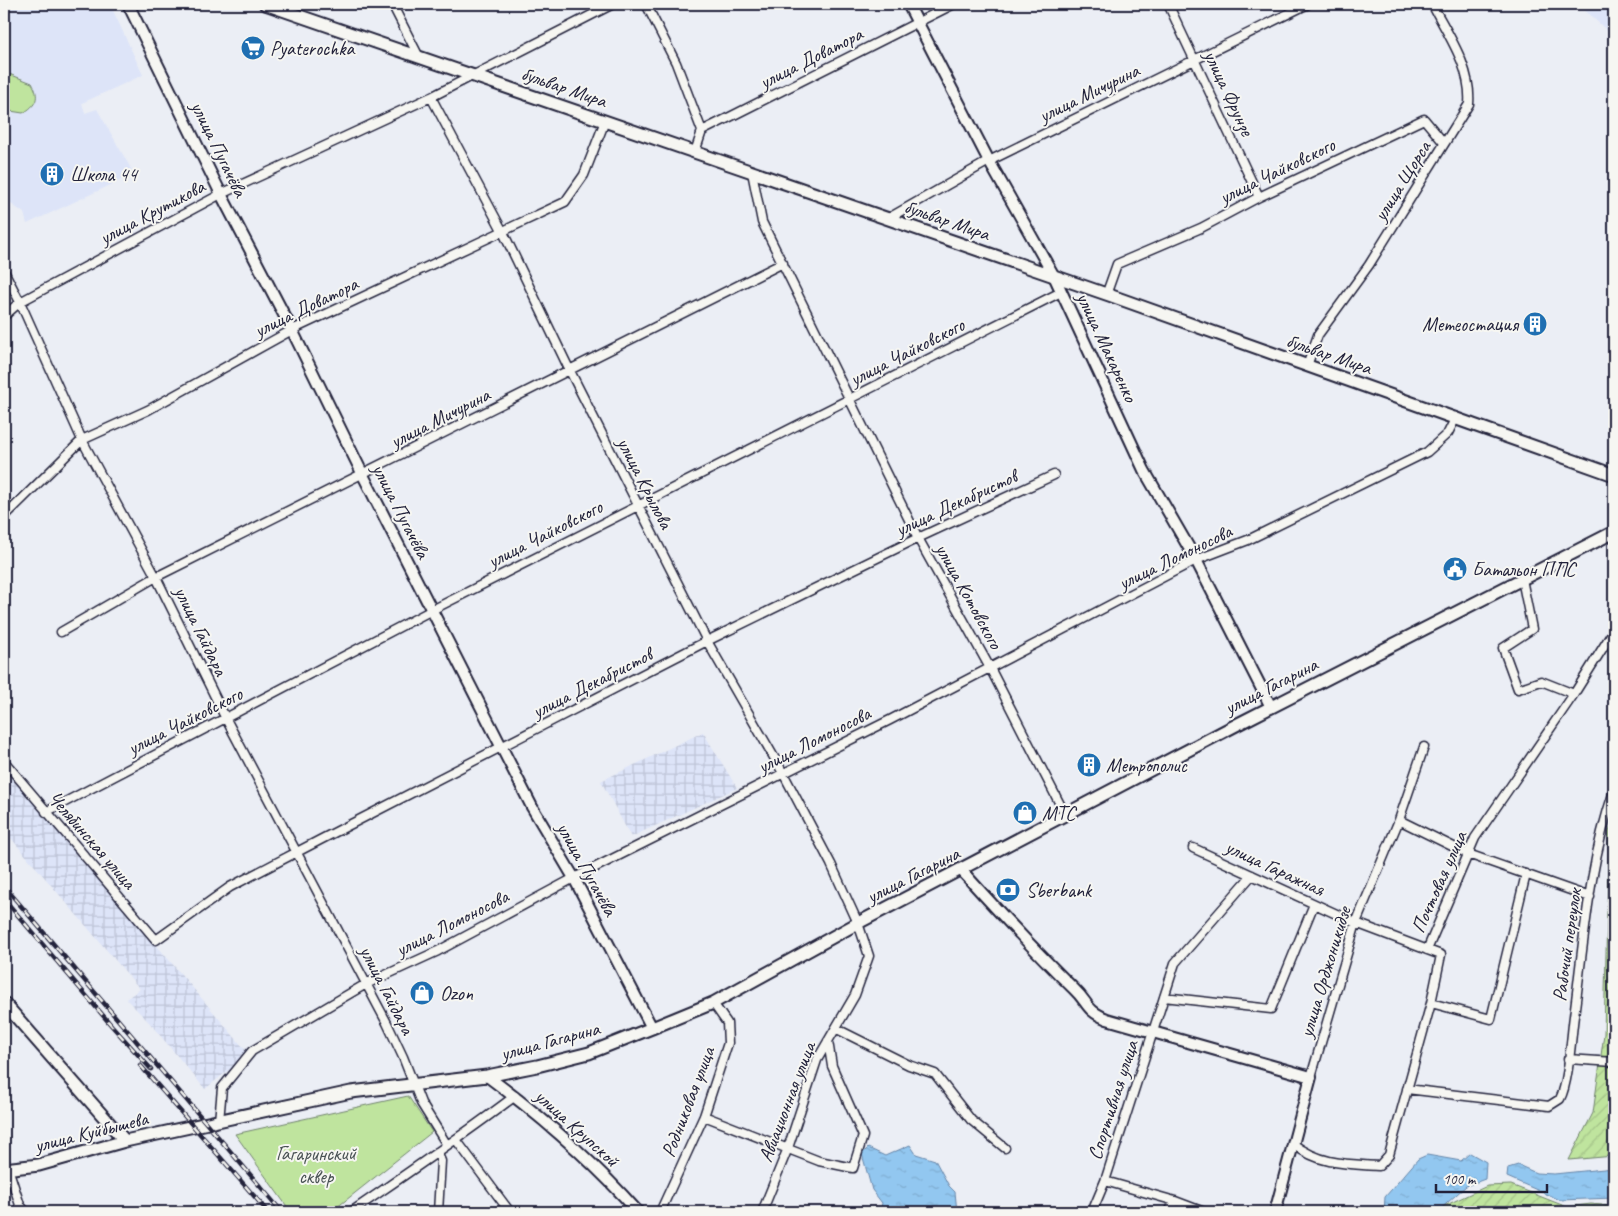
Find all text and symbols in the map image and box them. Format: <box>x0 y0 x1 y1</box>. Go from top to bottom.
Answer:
street label: улица Доватора <box>754 21 868 95</box>
supermarket icon: Pyaterochka <box>240 35 266 61</box>
place label: Pyaterochka <box>270 36 355 61</box>
street label: улица Фрунзе <box>1198 45 1260 141</box>
street label: улица Мичурина <box>1034 57 1144 129</box>
street label: бульвар Мира <box>518 61 611 114</box>
street label: улица Пугачёва <box>185 96 253 202</box>
street label: улица Чайковского <box>1214 132 1340 210</box>
street label: улица Щорса <box>1367 135 1437 227</box>
building icon: Школа 44 <box>39 161 65 187</box>
place label: Школа 44 <box>70 162 139 187</box>
street label: улица Крутикова <box>94 173 210 251</box>
street label: бульвар Мира <box>901 194 994 247</box>
street label: улица Доватора <box>249 271 363 343</box>
street label: улица Макаренко <box>1070 287 1144 407</box>
building icon: Метеостация <box>1522 311 1548 337</box>
street label: улица Чайковского <box>844 312 969 392</box>
place label: Метеостация <box>1422 312 1520 337</box>
street label: бульвар Мира <box>1283 328 1376 381</box>
street label: улица Мичурина <box>385 382 495 454</box>
street label: улица Крылова <box>611 432 680 535</box>
street label: улица Пугачёва <box>366 458 436 564</box>
street label: улица Декабристов <box>890 463 1024 542</box>
street label: улица Чайковского <box>482 494 607 574</box>
street label: улица Ломоносова <box>1113 518 1238 596</box>
street label: улица Котовского <box>929 538 1009 654</box>
public building icon: Батальон ППС <box>1442 556 1468 582</box>
place label: Батальон ППС <box>1472 557 1577 582</box>
street label: улица Гайдара <box>168 581 234 682</box>
street label: улица Декабристов <box>527 641 659 724</box>
street label: улица Гагарина <box>1219 651 1323 721</box>
street label: улица Чайковского <box>122 681 247 761</box>
street label: улица Ломоносова <box>752 700 876 780</box>
building icon: Метрополис <box>1076 752 1102 778</box>
place label: Метрополис <box>1106 753 1188 778</box>
street label: Челябинская улица <box>43 786 143 896</box>
shop icon: МТС <box>1012 800 1038 826</box>
place label: МТС <box>1042 801 1078 826</box>
street label: улица Пугачёва <box>551 817 624 921</box>
street label: Почтовая улица <box>1405 826 1473 937</box>
street label: улица Гаражная <box>1221 834 1329 902</box>
street label: улица Гагарина <box>861 840 965 910</box>
bank icon: Sberbank <box>995 877 1021 903</box>
place label: Sberbank <box>1026 878 1093 903</box>
street label: улица Ломоносова <box>390 883 514 963</box>
street label: Рабочий переулок <box>1547 885 1587 1003</box>
street label: улица Орджоникидзе <box>1293 902 1357 1041</box>
street label: улица Гайдара <box>354 941 421 1040</box>
shop icon: Ozon <box>409 980 435 1006</box>
place label: Ozon <box>440 981 474 1006</box>
street label: улица Гагарина <box>497 1015 603 1066</box>
street label: Спортивная улица <box>1082 1036 1144 1163</box>
street label: Авиационная улица <box>753 1037 822 1165</box>
street label: Родниковая улица <box>656 1042 721 1161</box>
street label: улица Крупской <box>529 1083 626 1174</box>
street label: улица Куйбышева <box>31 1105 152 1158</box>
park label: Гагаринский сквер <box>276 1141 358 1189</box>
scale bar <box>1436 1161 1547 1193</box>
text: 100 m <box>1443 1170 1477 1189</box>

